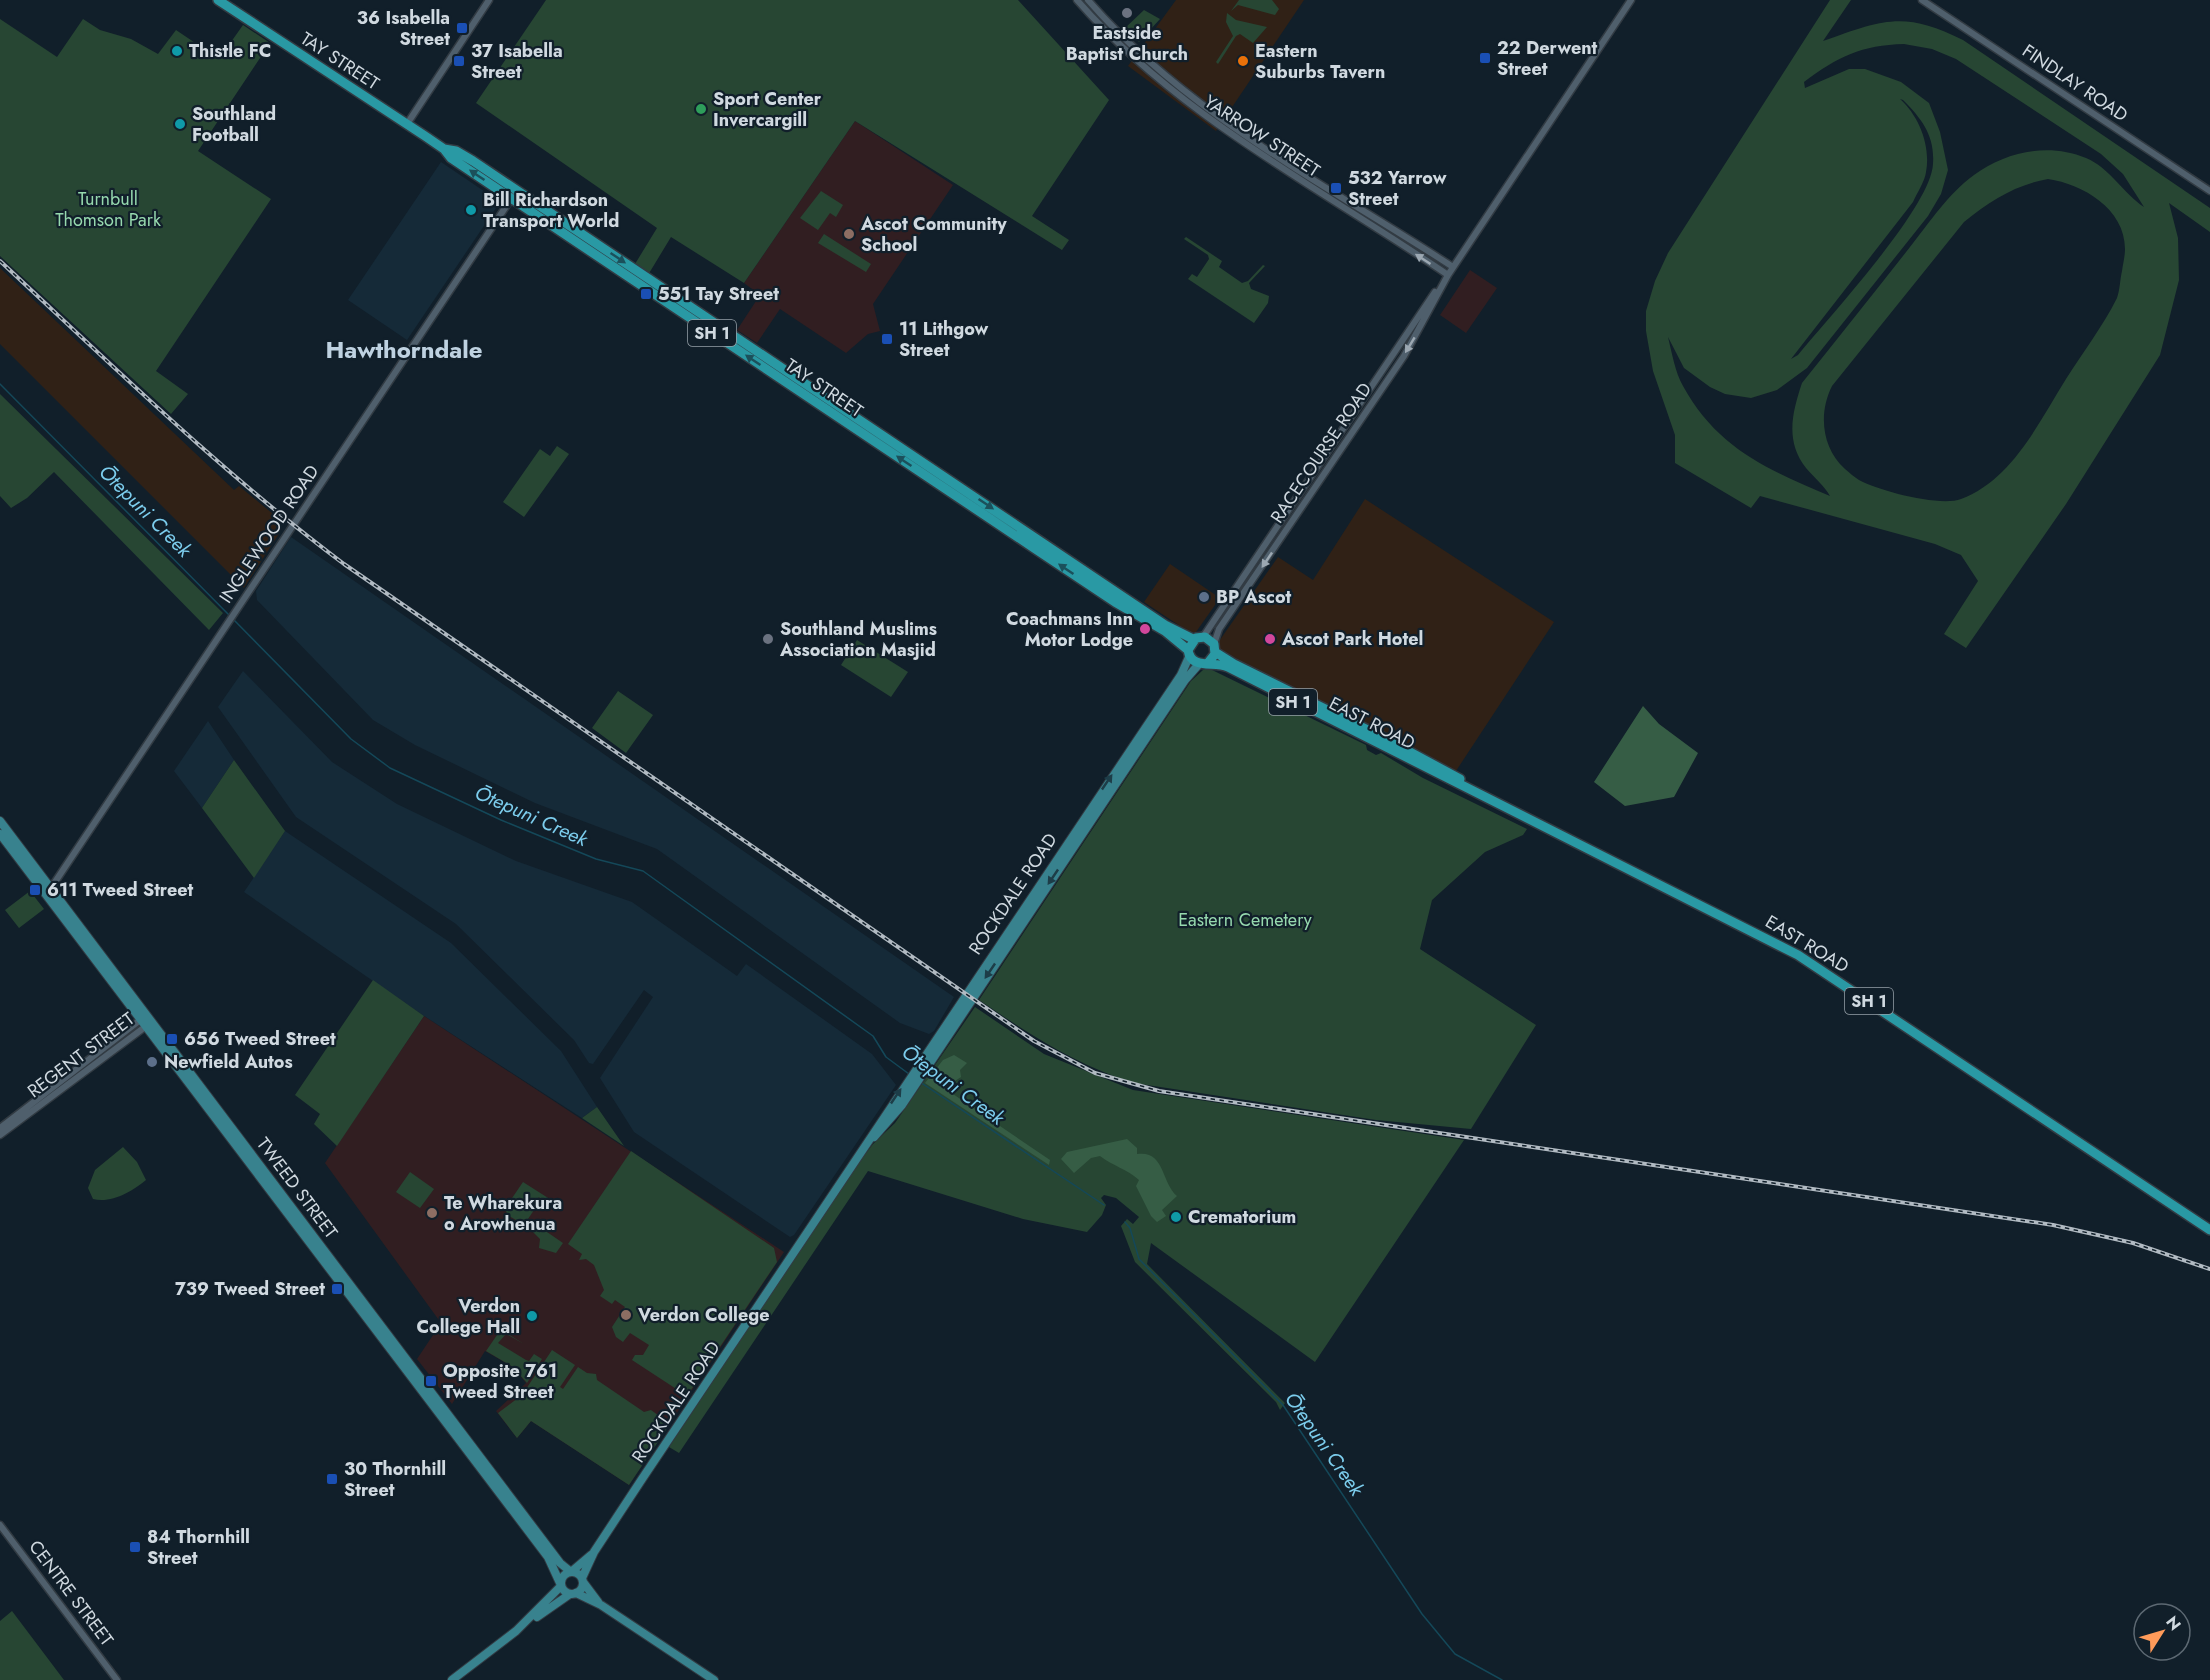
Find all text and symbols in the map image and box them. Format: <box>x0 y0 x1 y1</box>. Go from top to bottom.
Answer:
place label: 36 Isabella Street <box>357 5 450 52</box>
marker: Eastside Baptist Church <box>1120 6 1134 20</box>
place label: Eastside Baptist Church <box>1066 20 1188 67</box>
marker: 36 Isabella Street <box>455 21 469 35</box>
street label: TAY STREET <box>296 26 385 97</box>
place label: 22 Derwent Street <box>1497 35 1598 82</box>
place label: Thistle FC <box>189 38 271 64</box>
place label: 37 Isabella Street <box>471 38 563 85</box>
place label: Eastern Suburbs Tavern <box>1255 38 1385 85</box>
street label: FINDLAY ROAD <box>2017 38 2133 128</box>
marker: Thistle FC <box>170 44 184 58</box>
marker: 22 Derwent Street <box>1478 51 1492 65</box>
marker: 37 Isabella Street <box>452 54 466 68</box>
marker: Eastern Suburbs Tavern <box>1236 54 1250 68</box>
place label: Sport Center Invercargill <box>713 86 822 133</box>
street label: YARROW STREET <box>1199 89 1326 184</box>
place label: Southland Football <box>192 101 276 148</box>
marker: Sport Center Invercargill <box>694 102 708 116</box>
marker: Southland Football <box>173 117 187 131</box>
place label: 532 Yarrow Street <box>1348 165 1447 212</box>
one-way arrow <box>469 170 485 181</box>
marker: 532 Yarrow Street <box>1329 181 1343 195</box>
park label: Turnbull Thomson Park <box>55 186 161 233</box>
place label: Bill Richardson Transport World <box>483 187 619 234</box>
marker: Bill Richardson Transport World <box>464 203 478 217</box>
place label: Ascot Community School <box>860 211 1007 258</box>
marker: Ascot Community School <box>842 227 856 241</box>
one-way arrow <box>610 252 626 263</box>
one-way arrow <box>1416 253 1432 265</box>
place label: 551 Tay Street <box>658 281 779 307</box>
marker: 551 Tay Street <box>639 287 653 301</box>
place label: 11 Lithgow Street <box>899 316 988 363</box>
road number: SH 1 <box>688 320 736 346</box>
district label: Hawthorndale <box>325 332 483 367</box>
marker: 11 Lithgow Street <box>880 332 894 346</box>
one-way arrow <box>1405 337 1416 353</box>
street label: TAY STREET <box>780 352 869 424</box>
one-way arrow <box>745 354 761 366</box>
street label: RACECOURSE ROAD <box>1264 378 1378 528</box>
one-way arrow <box>896 456 912 467</box>
water label: Ōtepuni Creek <box>92 458 199 565</box>
street label: INGLEWOOD ROAD <box>213 460 325 608</box>
one-way arrow <box>978 498 994 509</box>
one-way arrow <box>1261 551 1273 567</box>
one-way arrow <box>1058 564 1074 575</box>
place label: BP Ascot <box>1216 584 1292 610</box>
marker: BP Ascot <box>1197 590 1211 604</box>
place label: Coachmans Inn Motor Lodge <box>1006 606 1133 653</box>
place label: Southland Muslims Association Masjid <box>779 616 937 663</box>
marker: Coachmans Inn Motor Lodge <box>1138 622 1152 636</box>
place label: Ascot Park Hotel <box>1281 626 1423 652</box>
marker: Southland Muslims Association Masjid <box>761 632 775 646</box>
marker: Ascot Park Hotel <box>1263 632 1277 646</box>
road number: SH 1 <box>1269 689 1317 715</box>
street label: EAST ROAD <box>1325 690 1419 756</box>
one-way arrow <box>1101 774 1113 790</box>
water label: Ōtepuni Creek <box>470 778 593 854</box>
street label: ROCKDALE ROAD <box>963 828 1063 960</box>
one-way arrow <box>1047 869 1059 885</box>
place label: 611 Tweed Street <box>47 877 194 903</box>
marker: 611 Tweed Street <box>28 883 42 897</box>
park label: Eastern Cemetery <box>1178 907 1312 933</box>
street label: EAST ROAD <box>1760 909 1854 979</box>
one-way arrow <box>985 963 996 979</box>
road number: SH 1 <box>1845 988 1893 1014</box>
street label: REGENT STREET <box>22 1006 140 1104</box>
place label: 656 Tweed Street <box>184 1026 336 1052</box>
marker: 656 Tweed Street <box>165 1032 179 1046</box>
water label: Ōtepuni Creek <box>896 1038 1012 1133</box>
place label: Newfield Autos <box>164 1049 293 1075</box>
marker: Newfield Autos <box>145 1055 159 1069</box>
one-way arrow <box>891 1088 902 1105</box>
street label: TWEED STREET <box>250 1132 344 1245</box>
place label: Te Wharekura o Arowhenua <box>444 1190 562 1237</box>
place label: Crematorium <box>1188 1204 1296 1230</box>
marker: Te Wharekura o Arowhenua <box>425 1206 439 1220</box>
marker: Crematorium <box>1169 1210 1183 1224</box>
place label: 739 Tweed Street <box>175 1276 325 1302</box>
marker: 739 Tweed Street <box>330 1282 344 1296</box>
place label: Verdon College Hall <box>416 1293 520 1340</box>
place label: Verdon College <box>637 1302 770 1328</box>
marker: Verdon College <box>619 1308 633 1322</box>
marker: Verdon College Hall <box>525 1309 539 1323</box>
street label: ROCKDALE ROAD <box>626 1336 726 1468</box>
place label: Opposite 761 Tweed Street <box>443 1358 557 1405</box>
marker: Opposite 761 Tweed Street <box>424 1374 438 1388</box>
water label: Ōtepuni Creek <box>1278 1386 1371 1503</box>
place label: 30 Thornhill Street <box>344 1456 446 1503</box>
marker: 30 Thornhill Street <box>325 1472 339 1486</box>
place label: 84 Thornhill Street <box>147 1524 250 1571</box>
street label: CENTRE STREET <box>23 1535 120 1652</box>
marker: 84 Thornhill Street <box>128 1540 142 1554</box>
north arrow <box>2132 1602 2192 1662</box>
text: N <box>2161 1611 2187 1635</box>

